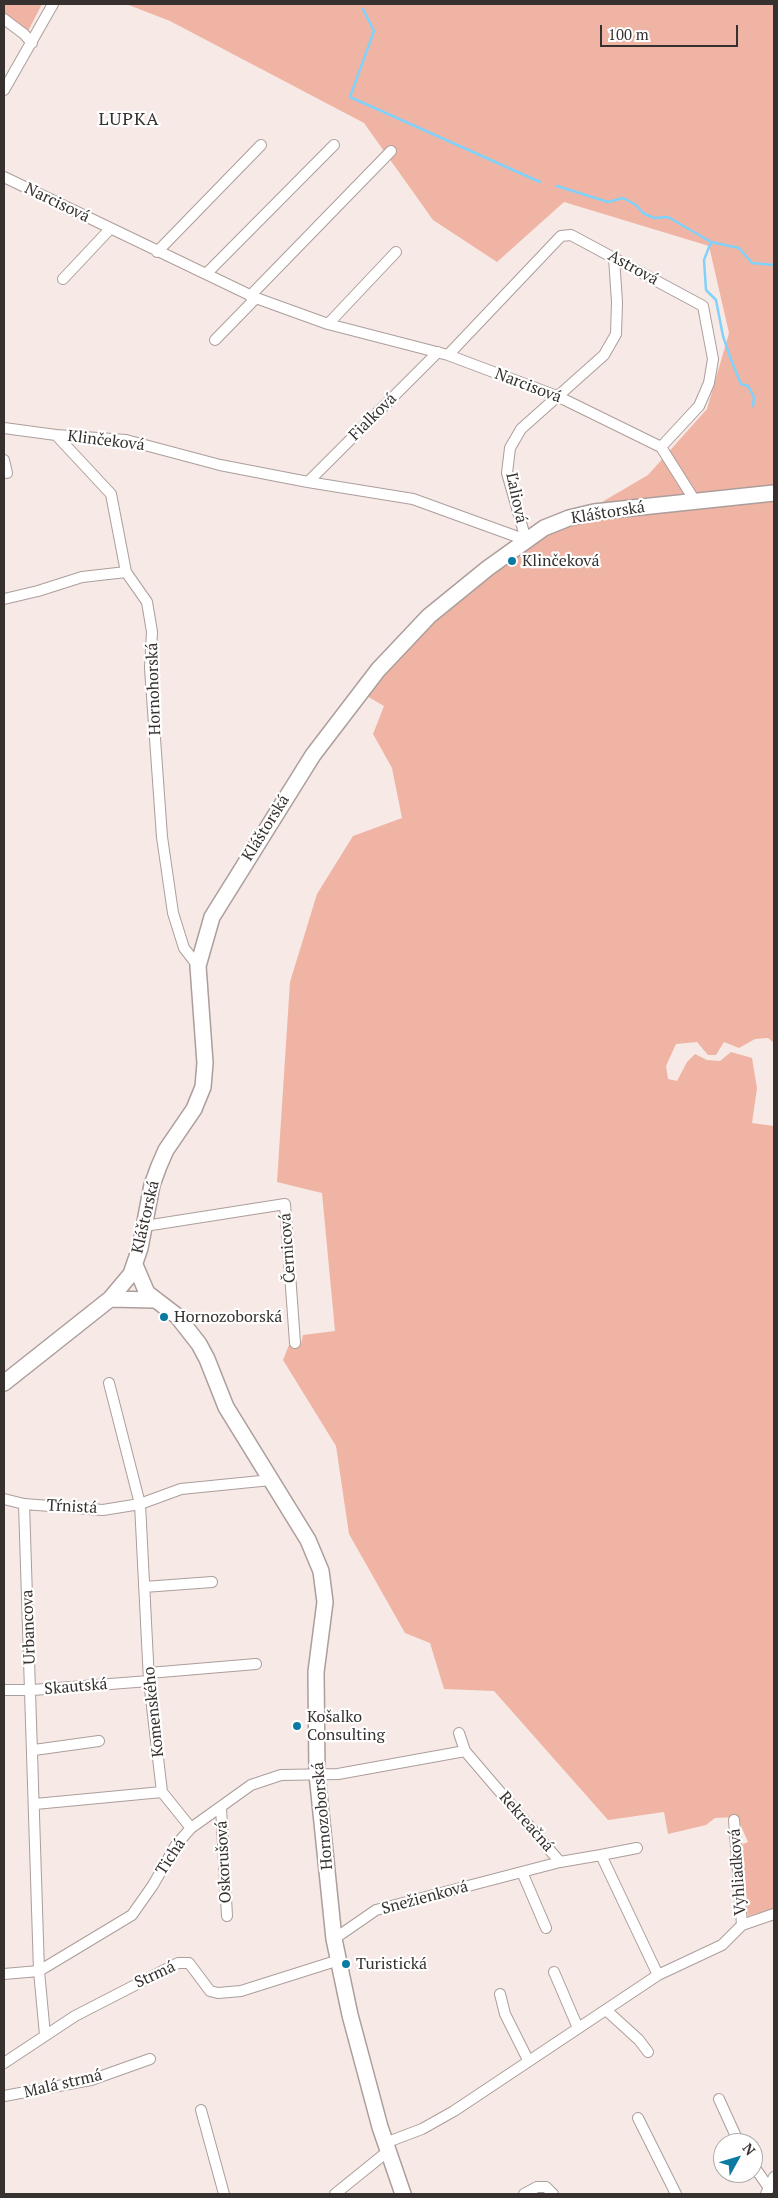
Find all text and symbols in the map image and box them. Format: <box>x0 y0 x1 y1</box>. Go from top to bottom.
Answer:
scale bar <box>603 15 740 47</box>
text: 100 m <box>608 24 649 44</box>
district label: LUPKA <box>98 109 160 131</box>
street label: Narcisová <box>21 179 93 227</box>
street label: Astrová <box>604 246 662 290</box>
street label: Narcisová <box>492 365 564 407</box>
street label: Fialková <box>345 389 401 445</box>
street label: Klinčeková <box>66 427 146 455</box>
street label: Ľaliová <box>501 471 531 525</box>
street label: Kláštorská <box>570 498 646 528</box>
place label: Klinčeková <box>522 551 600 571</box>
marker: Klinčeková <box>506 555 518 567</box>
street label: Hornohorská <box>143 642 165 736</box>
street label: Kláštorská <box>238 791 294 865</box>
street label: Kláštorská <box>128 1179 164 1255</box>
street label: Černicová <box>276 1212 300 1284</box>
place label: Hornozoborská <box>174 1307 282 1327</box>
marker: Hornozoborská <box>158 1311 170 1323</box>
street label: Tŕnistá <box>46 1496 98 1518</box>
street label: Urbancova <box>18 1589 40 1665</box>
street label: Komenského <box>140 1666 168 1758</box>
street label: Skautská <box>44 1675 108 1699</box>
place label: Košalko Consulting <box>307 1707 385 1745</box>
marker: Košalko Consulting <box>291 1720 303 1732</box>
street label: Hornozoborská <box>309 1761 337 1871</box>
street label: Rekreačná <box>495 1788 557 1856</box>
street label: Oskorušová <box>212 1820 236 1904</box>
street label: Vyhliadková <box>725 1828 751 1916</box>
street label: Tichá <box>152 1835 190 1879</box>
street label: Snežienková <box>380 1877 470 1919</box>
place label: Turistická <box>356 1954 427 1974</box>
street label: Strmá <box>132 1957 178 1993</box>
marker: Turistická <box>340 1958 352 1970</box>
street label: Malá strmá <box>22 2066 104 2102</box>
north arrow <box>713 2133 763 2183</box>
text: N <box>739 2139 760 2159</box>

